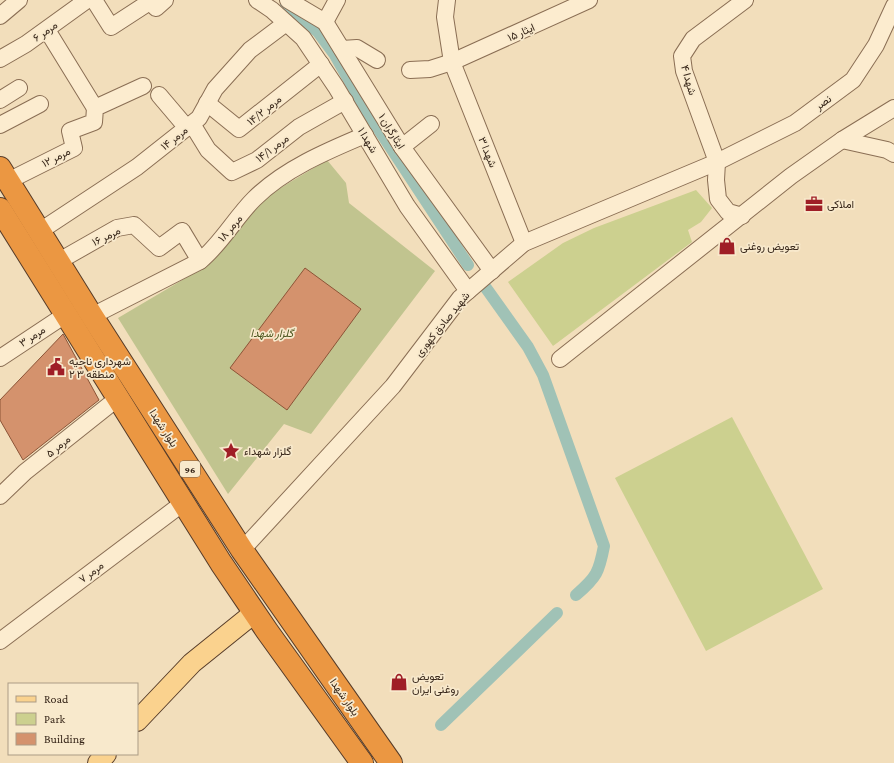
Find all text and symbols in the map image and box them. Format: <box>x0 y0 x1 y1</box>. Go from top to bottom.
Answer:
street label: مرمر ۶ <box>31 18 60 44</box>
street label: ایثار ۱۵ <box>506 21 537 44</box>
street label: شهدا ۴ <box>678 63 699 97</box>
street label: مرمر ۱۴/۲ <box>244 92 284 128</box>
street label: نصر <box>812 92 834 113</box>
street label: ایثارگران ۱ <box>376 111 408 151</box>
street label: مرمر ۱۴ <box>158 124 191 153</box>
street label: شهدا ۱ <box>355 125 380 156</box>
street label: مرمر ۱۴/۱ <box>253 132 291 165</box>
street label: شهدا ۳ <box>476 135 500 170</box>
street label: مرمر ۱۲ <box>40 145 73 170</box>
office icon: املاکی <box>804 194 824 214</box>
place label: املاکی <box>827 198 854 211</box>
street label: مرمر ۱۸ <box>215 212 245 244</box>
street label: مرمر ۱۶ <box>90 224 123 249</box>
shop icon: تعویض روغنی <box>717 236 737 256</box>
place label: تعویض روغنی <box>740 240 800 253</box>
street label: شهید صادق کهوری <box>412 289 473 359</box>
street label: مرمر ۳ <box>17 323 48 350</box>
park label: گلزار شهدا <box>251 327 296 340</box>
place label: شهرداری ناحیه ۲ منطقه ۳ <box>69 355 131 380</box>
public building icon: شهرداری ناحیه ۲ منطقه ۳ <box>46 357 66 377</box>
street label: بلوار شهدا <box>147 407 181 450</box>
street label: مرمر ۵ <box>43 432 73 460</box>
place icon: گلزار شهداء <box>221 441 241 461</box>
place label: گلزار شهداء <box>244 445 291 458</box>
road number: 96 <box>180 461 200 477</box>
street label: مرمر ۷ <box>76 559 106 586</box>
place label: تعویض روغنی ایران <box>412 670 459 696</box>
shop icon: تعویض روغنی ایران <box>389 672 409 692</box>
street label: بلوار شهدا <box>327 676 362 718</box>
legend <box>8 683 138 755</box>
text: Road <box>44 692 69 706</box>
text: Park <box>44 712 66 726</box>
text: Building <box>44 732 85 746</box>

